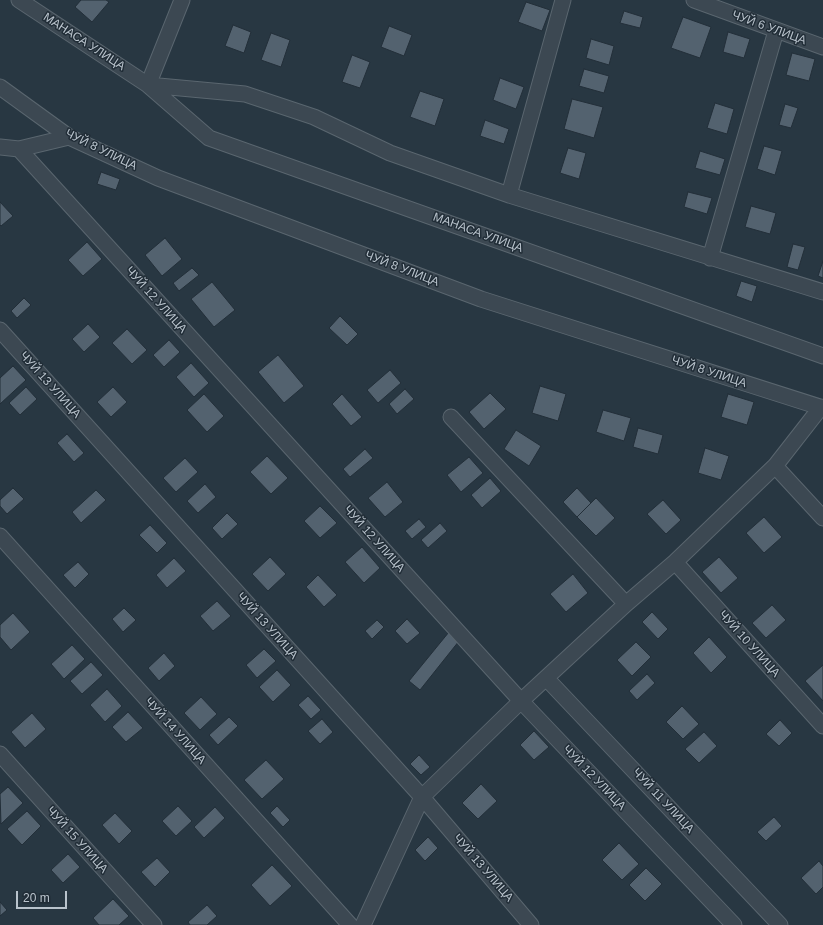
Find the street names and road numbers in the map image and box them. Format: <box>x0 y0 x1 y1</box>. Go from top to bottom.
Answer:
street label: ЧУЙ 6 УЛИЦА <box>730 8 808 48</box>
street label: МАНАСА УЛИЦА <box>40 10 128 74</box>
street label: ЧУЙ 8 УЛИЦА <box>63 126 139 174</box>
street label: МАНАСА УЛИЦА <box>431 210 525 256</box>
street label: ЧУЙ 8 УЛИЦА <box>363 248 441 290</box>
street label: ЧУЙ 12 УЛИЦА <box>122 264 190 336</box>
street label: ЧУЙ 13 УЛИЦА <box>16 349 84 421</box>
street label: ЧУЙ 8 УЛИЦА <box>670 353 748 391</box>
street label: ЧУЙ 12 УЛИЦА <box>340 503 408 575</box>
street label: ЧУЙ 13 УЛИЦА <box>233 590 301 662</box>
street label: ЧУЙ 10 УЛИЦА <box>715 608 783 680</box>
street label: ЧУЙ 14 УЛИЦА <box>141 695 209 767</box>
street label: ЧУЙ 12 УЛИЦА <box>559 742 629 814</box>
street label: ЧУЙ 11 УЛИЦА <box>629 765 697 837</box>
street label: ЧУЙ 15 УЛИЦА <box>43 804 111 876</box>
street label: ЧУЙ 13 УЛИЦА <box>450 831 516 905</box>

